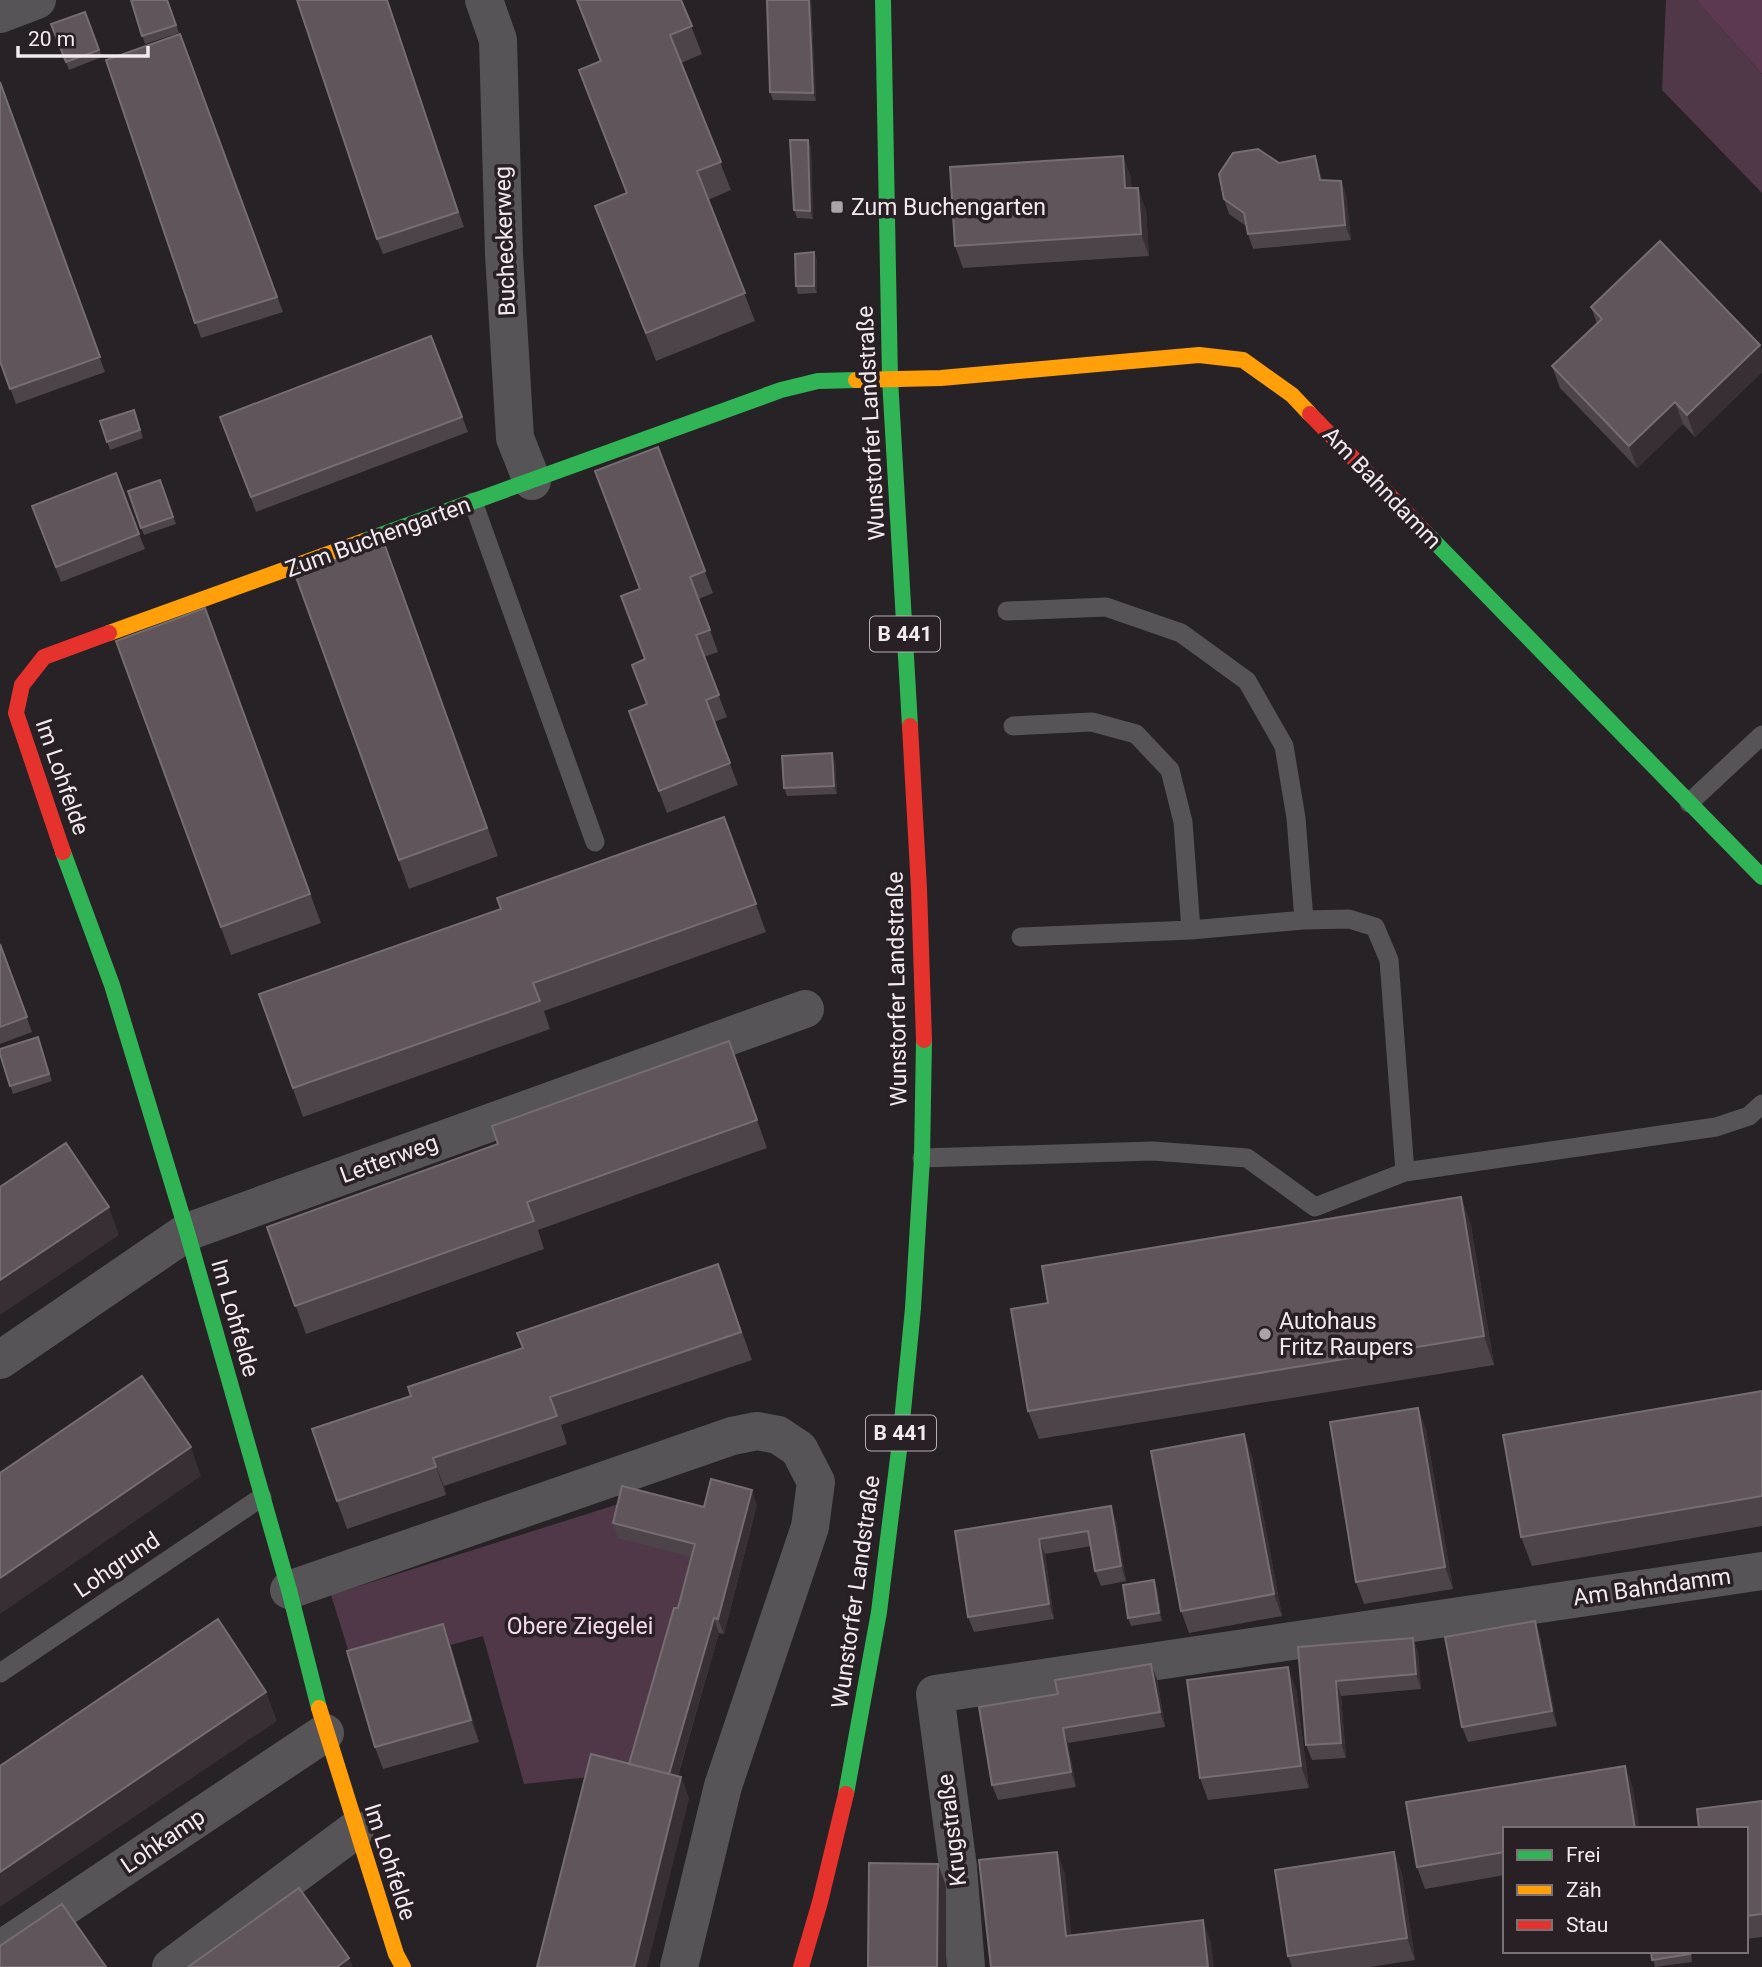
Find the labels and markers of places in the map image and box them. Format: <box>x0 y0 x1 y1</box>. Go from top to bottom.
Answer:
place label: Zum Buchengarten <box>851 194 1046 221</box>
marker: Zum Buchengarten <box>829 199 845 215</box>
place label: Autohaus Fritz Raupers <box>1279 1308 1414 1361</box>
marker: Autohaus Fritz Raupers <box>1257 1326 1273 1342</box>

